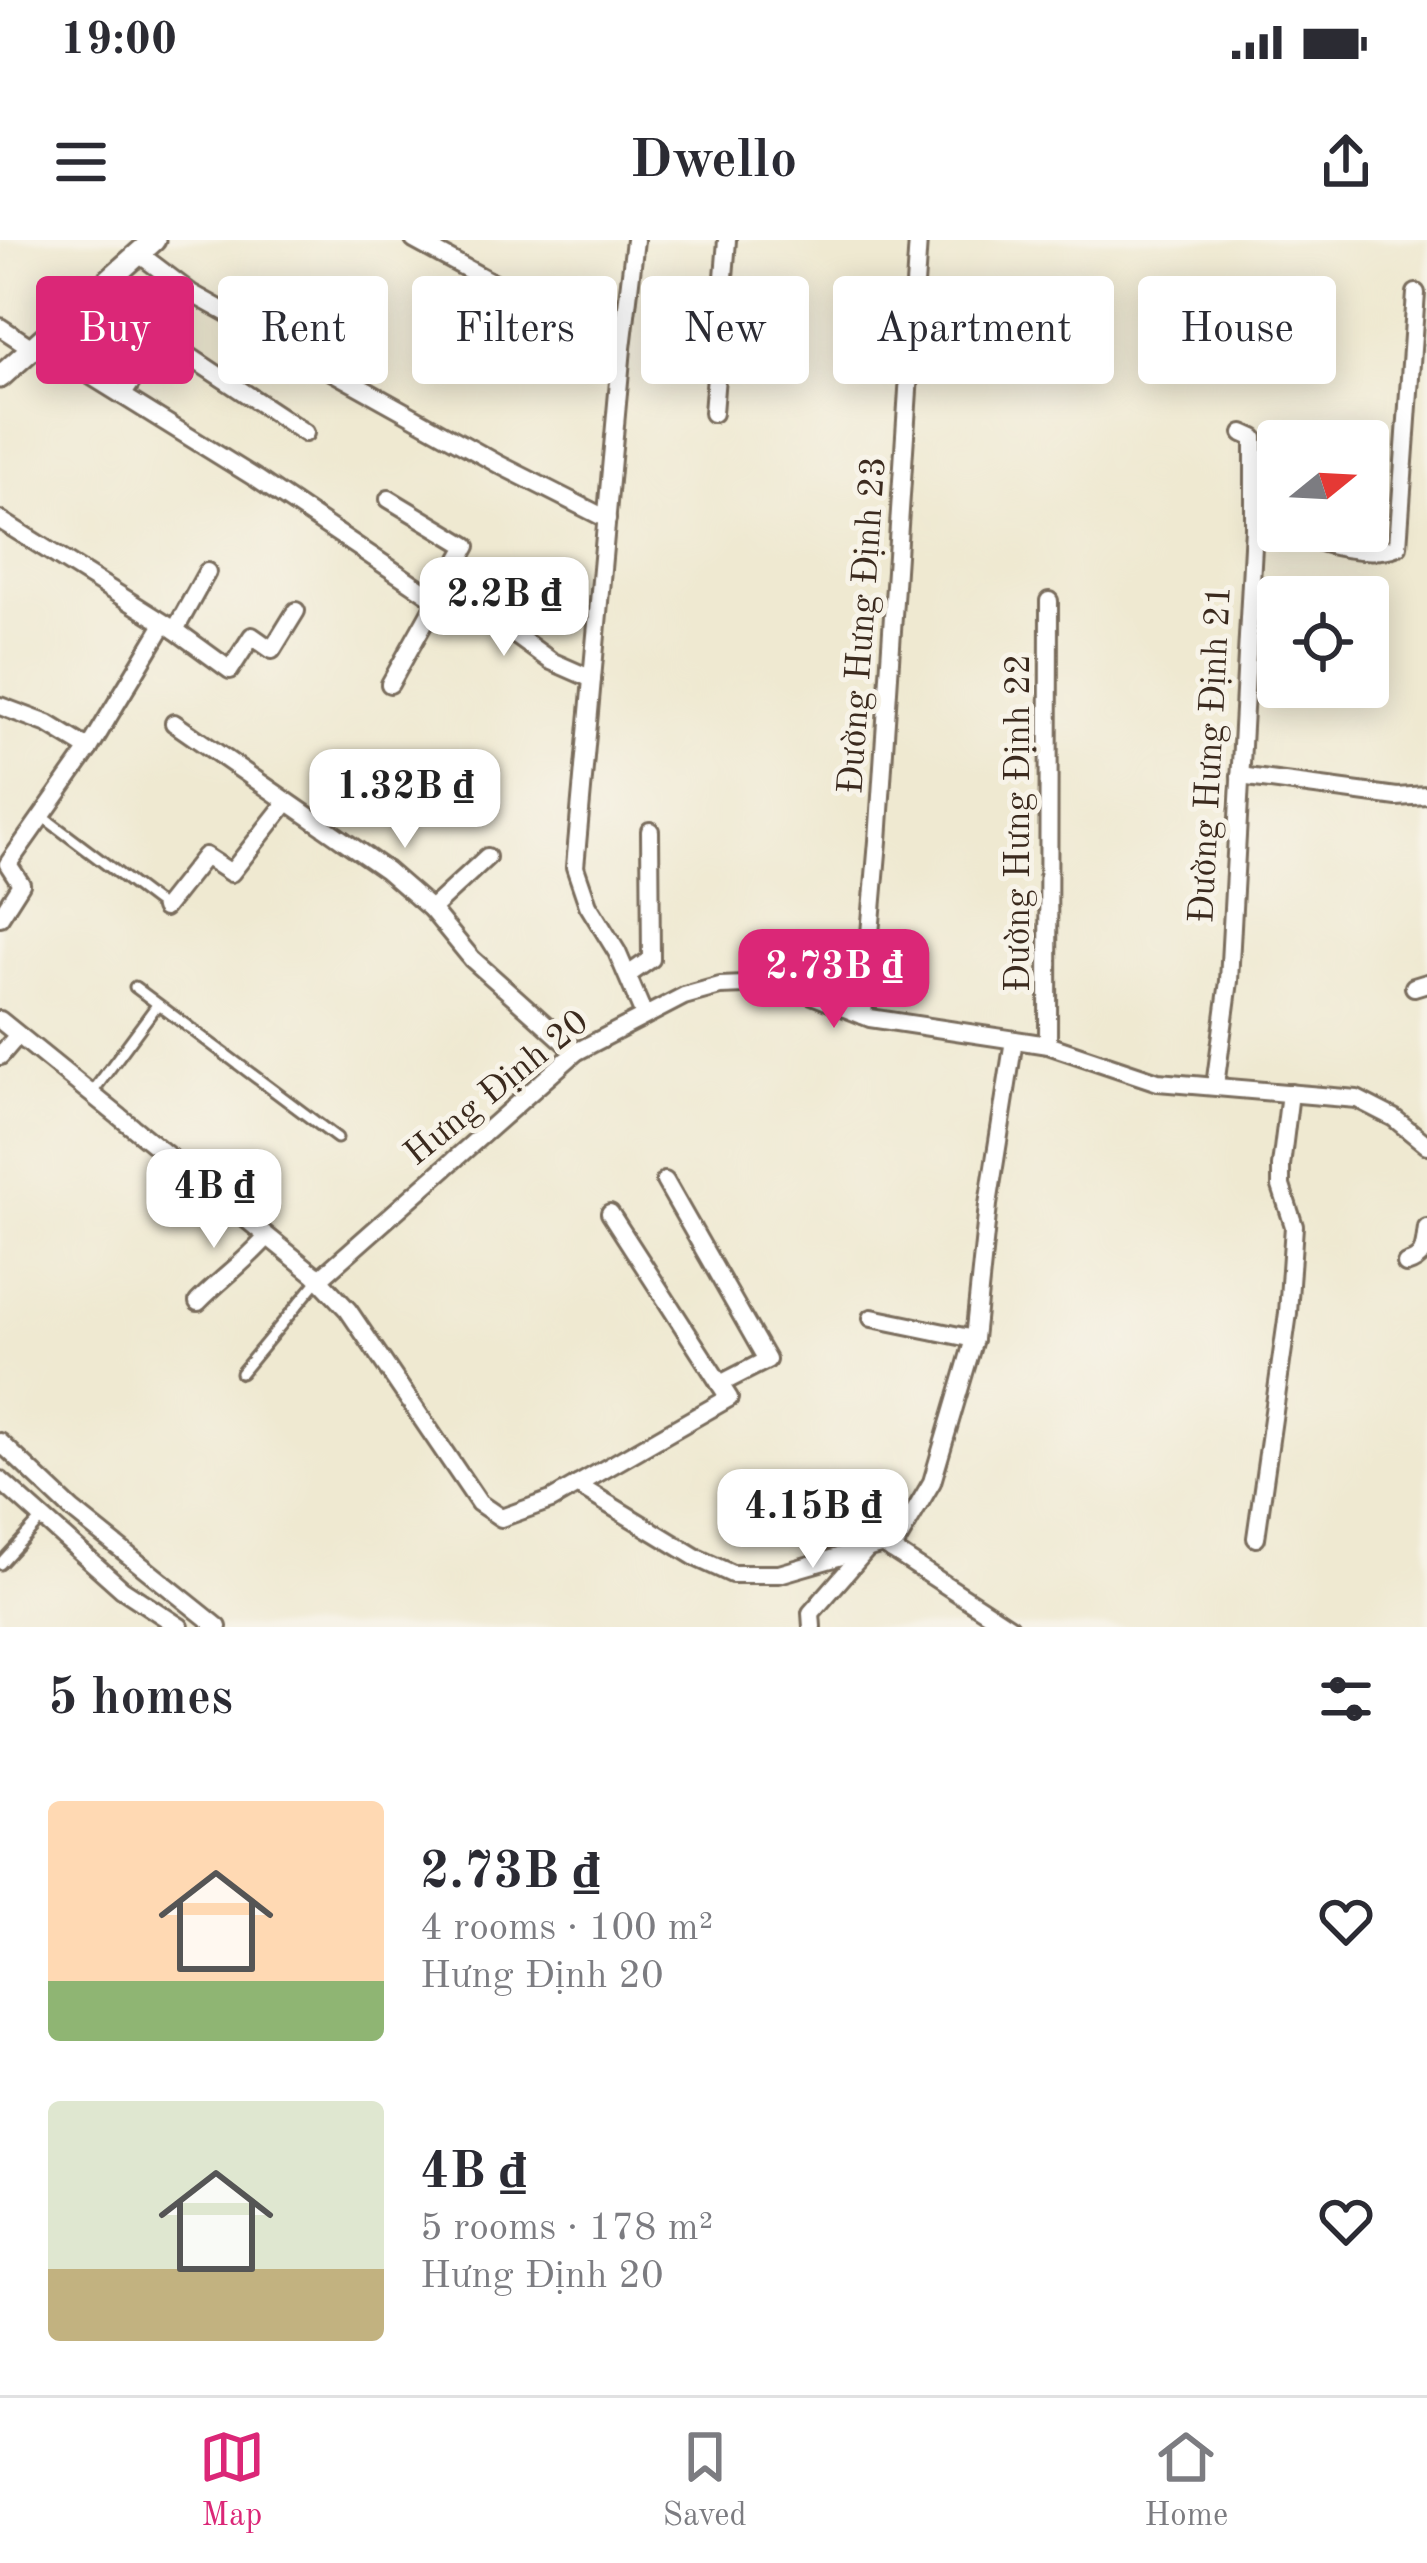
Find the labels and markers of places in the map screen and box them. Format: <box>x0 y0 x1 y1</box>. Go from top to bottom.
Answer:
pin: 2.2B ₫ <box>406 557 602 659</box>
pin: 1.32B ₫ <box>294 749 516 851</box>
pin: 2.73B ₫ <box>723 929 945 1031</box>
pin: 4B ₫ <box>143 1149 285 1251</box>
pin: 4.15B ₫ <box>702 1469 924 1571</box>

